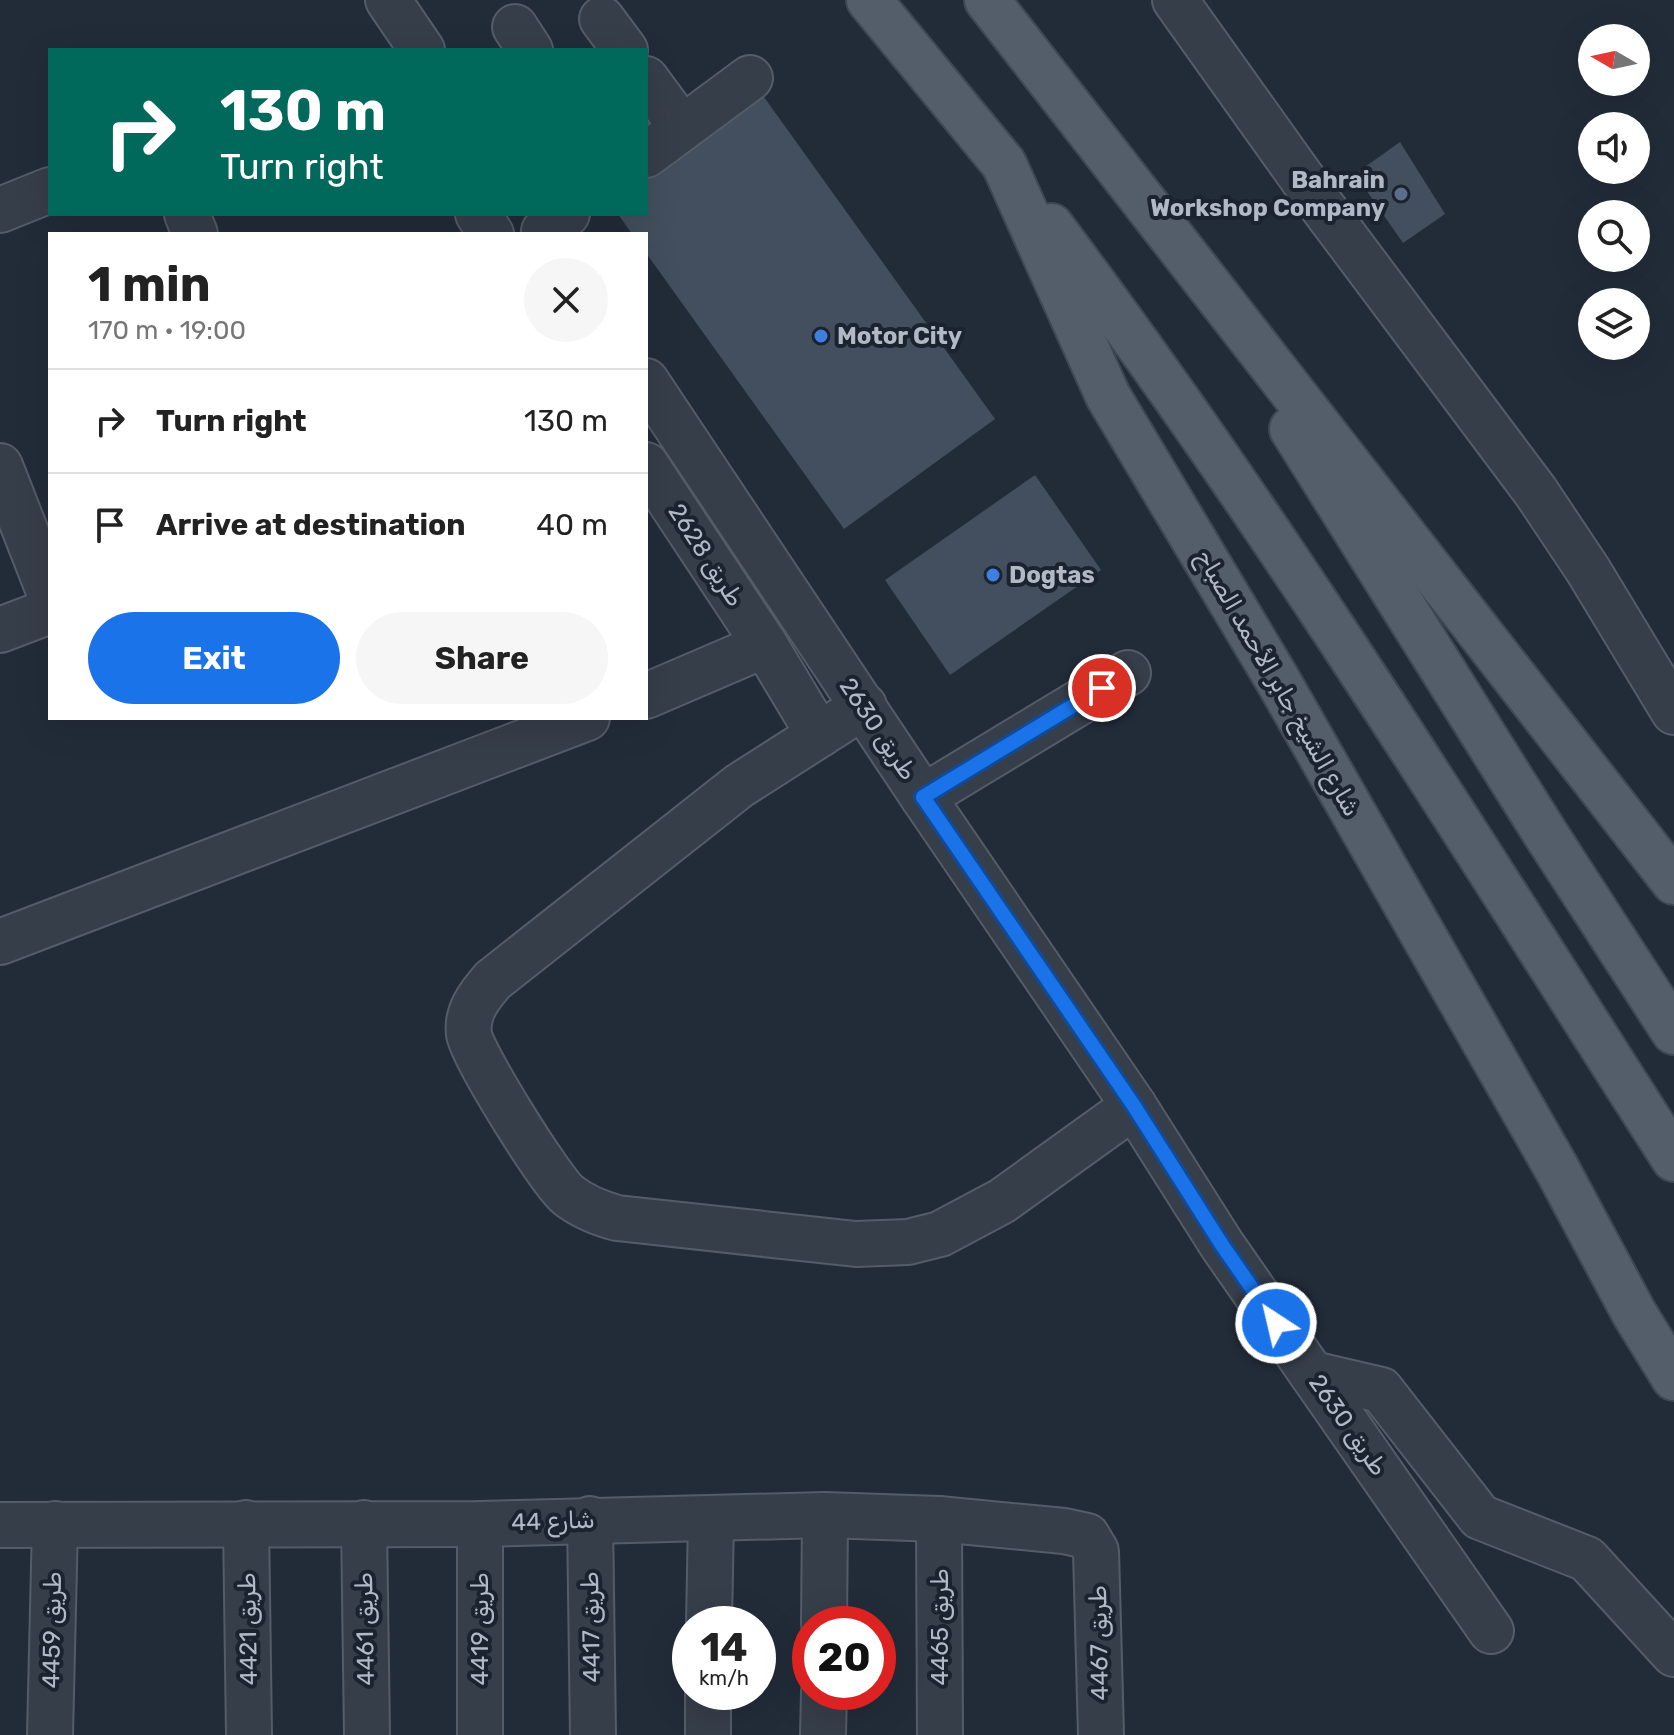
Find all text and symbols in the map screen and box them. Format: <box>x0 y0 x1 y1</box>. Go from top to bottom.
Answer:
north arrow <box>1578 24 1650 96</box>
map controls <box>1578 24 1650 360</box>
text: 130 m <box>220 78 386 144</box>
icon: right <box>88 80 192 184</box>
button: sound <box>1578 112 1650 184</box>
text: Turn right <box>220 145 384 188</box>
place label: Bahrain Workshop Company <box>1150 166 1385 222</box>
marker: Bahrain Workshop Company <box>1392 185 1410 203</box>
button: search <box>1578 200 1650 272</box>
text: 1 min <box>88 256 211 313</box>
button: close <box>524 258 608 342</box>
button: layers <box>1578 288 1650 360</box>
text: 170 m · 19:00 <box>88 315 246 346</box>
place label: Motor City <box>837 322 962 350</box>
marker: Motor City <box>812 327 830 345</box>
icon: right <box>88 399 132 443</box>
text: Turn right <box>156 403 307 439</box>
text: 130 m <box>524 403 608 439</box>
street label: طريق 2628 <box>663 498 749 612</box>
icon: arrive <box>88 503 132 547</box>
text: Arrive at destination <box>156 507 466 543</box>
text: 40 m <box>536 507 608 543</box>
street label: شارع الشيخ جابر الأحمد الصباح <box>1187 545 1366 823</box>
place label: Dogtas <box>1009 561 1095 589</box>
marker: Dogtas <box>984 566 1002 584</box>
button: Exit <box>88 612 340 704</box>
button: Share <box>356 612 608 704</box>
pin <box>1068 654 1136 722</box>
icon: arrive <box>1080 666 1124 710</box>
street label: طريق 2630 <box>834 673 922 785</box>
position arrow <box>1234 1281 1318 1365</box>
street label: طريق 2630 <box>1303 1369 1393 1481</box>
street label: شارع 44 <box>511 1506 595 1538</box>
street label: طريق 4465 <box>926 1568 954 1686</box>
street label: طريق 4459 <box>37 1571 67 1689</box>
street label: طريق 4417 <box>576 1571 606 1683</box>
street label: طريق 4421 <box>233 1572 263 1686</box>
street label: طريق 4461 <box>350 1572 380 1686</box>
street label: طريق 4419 <box>466 1573 494 1686</box>
street label: طريق 4467 <box>1084 1585 1114 1701</box>
speed limit sign: 20 <box>792 1606 896 1710</box>
text: 14 <box>700 1624 748 1671</box>
text: km/h <box>699 1666 749 1690</box>

